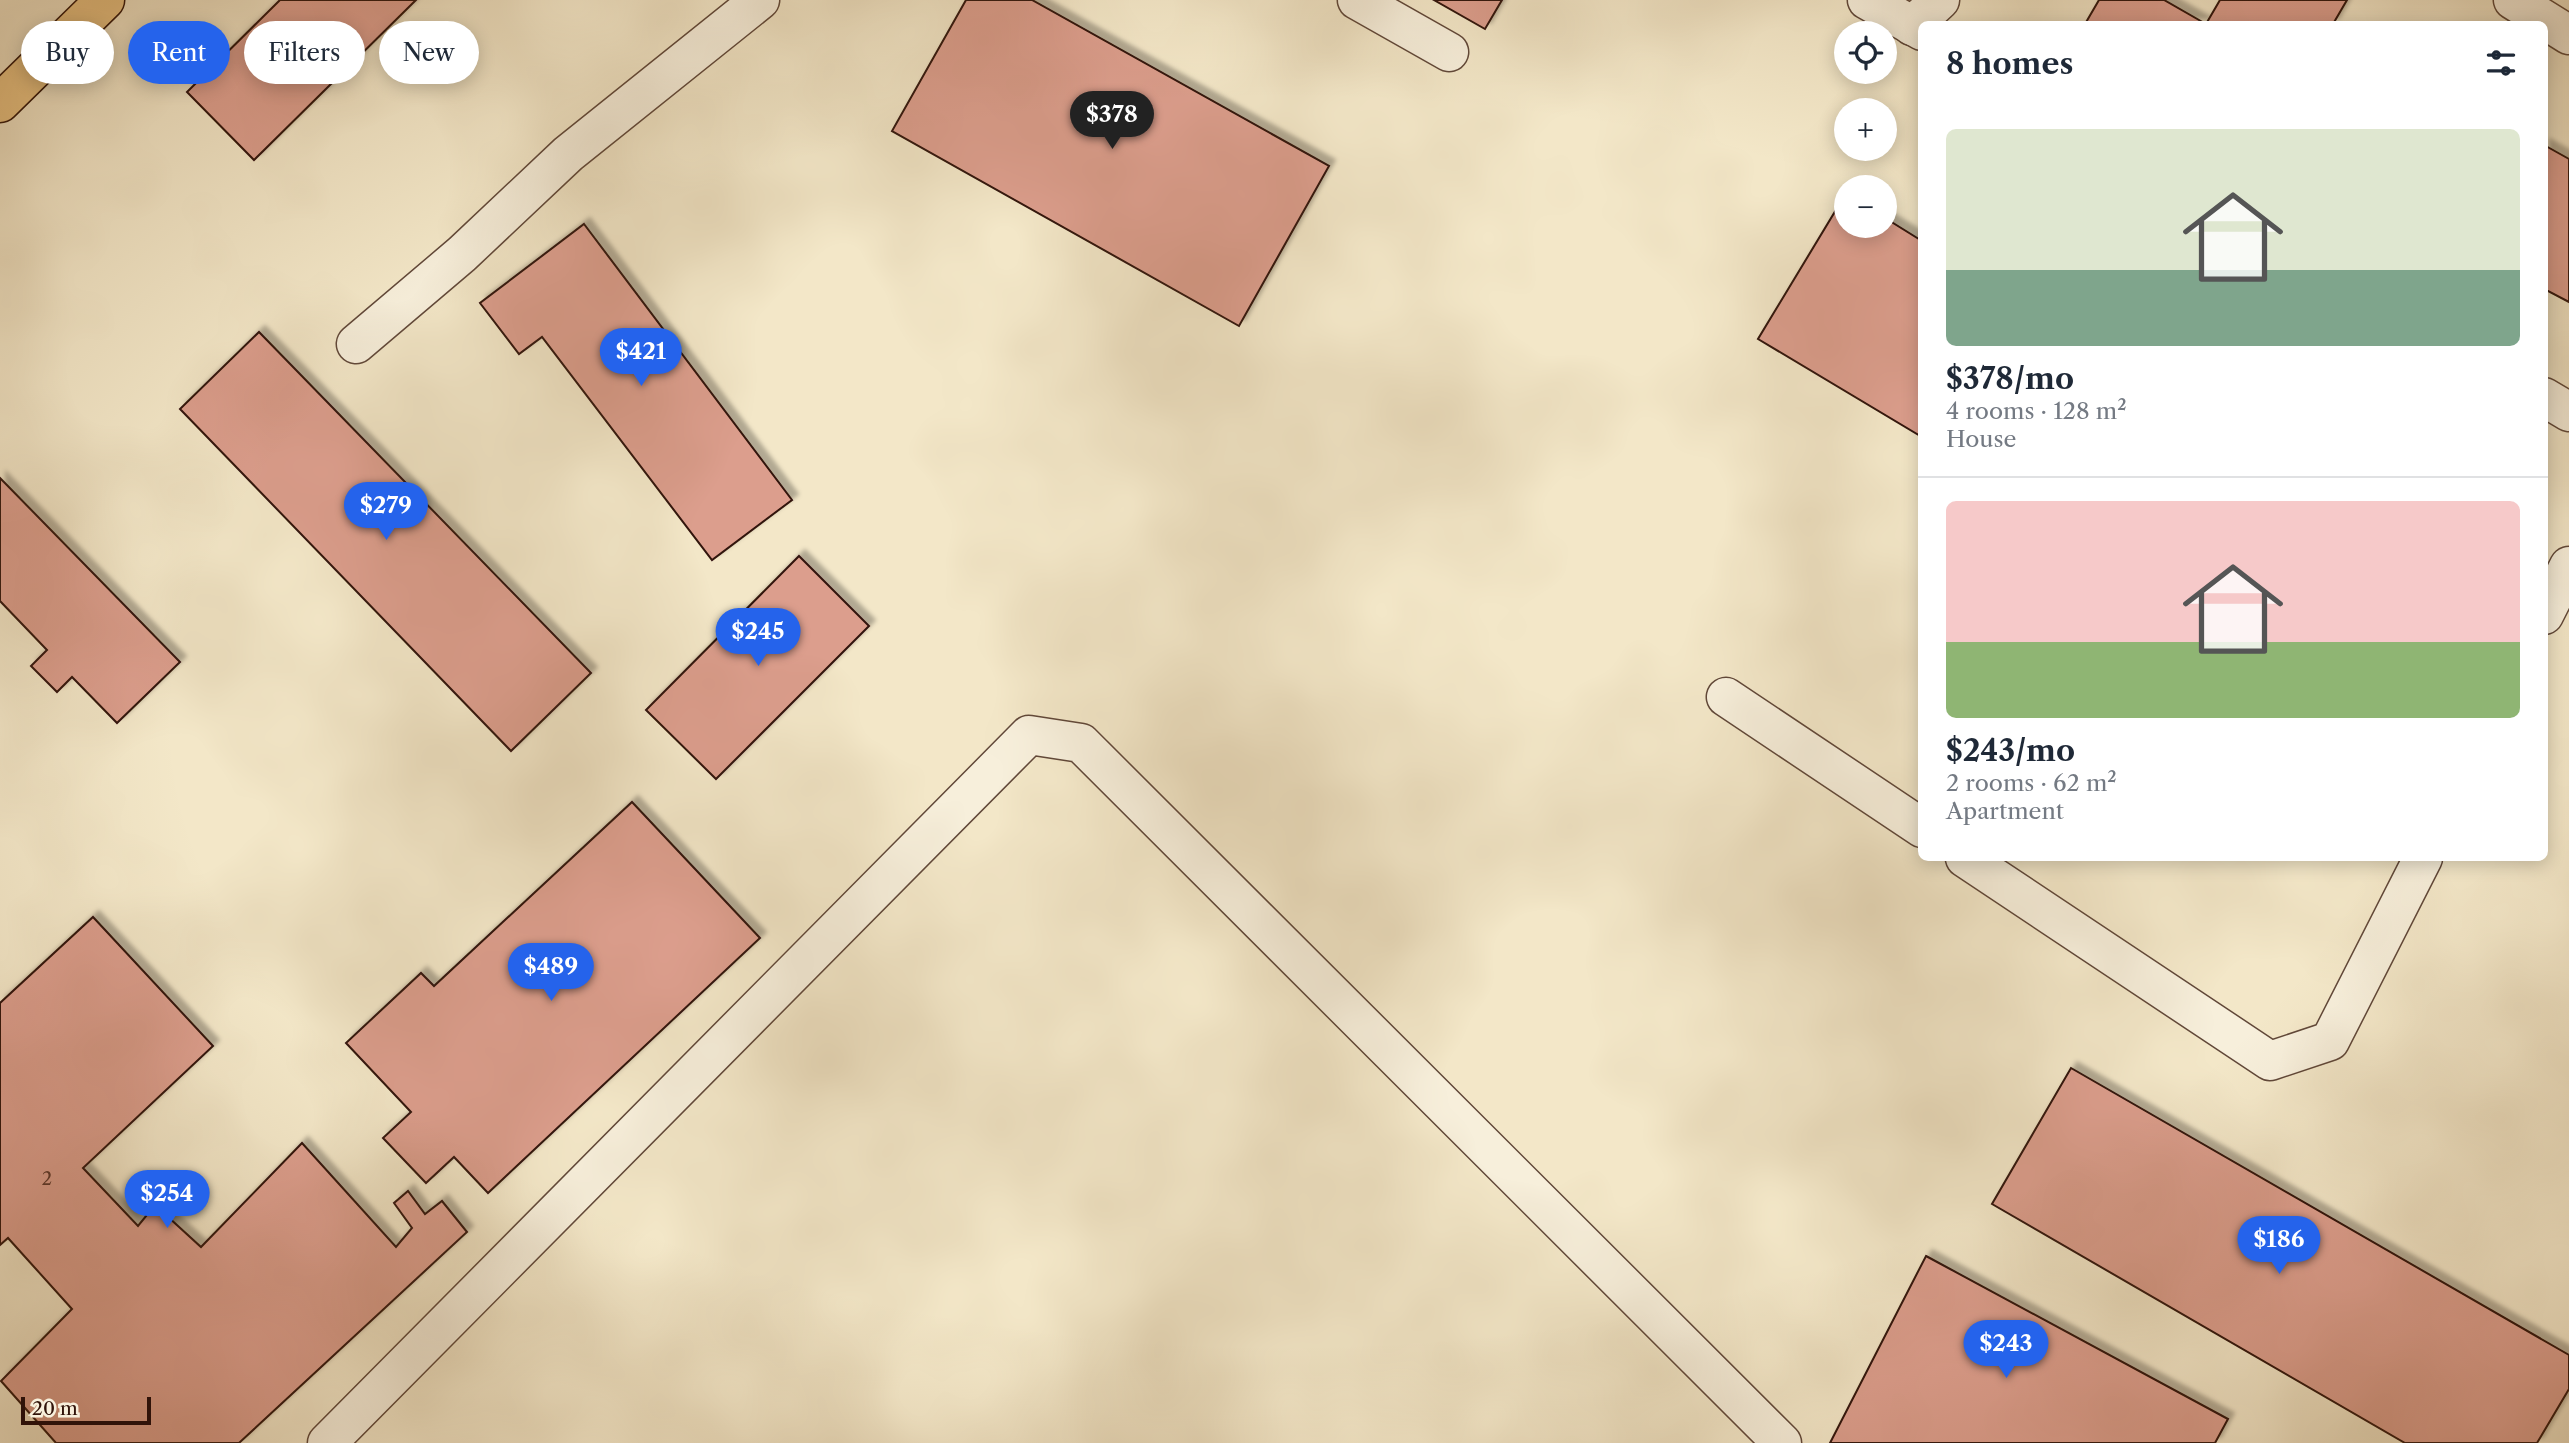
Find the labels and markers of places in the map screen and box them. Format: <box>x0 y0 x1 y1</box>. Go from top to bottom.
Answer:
pin: $378 <box>1071 92 1153 151</box>
pin: $421 <box>600 328 682 388</box>
pin: $279 <box>345 482 427 542</box>
pin: $245 <box>717 608 799 668</box>
pin: $489 <box>510 944 592 1003</box>
pin: $254 <box>126 1170 208 1230</box>
pin: $186 <box>2238 1216 2320 1276</box>
pin: $243 <box>1965 1320 2047 1380</box>

